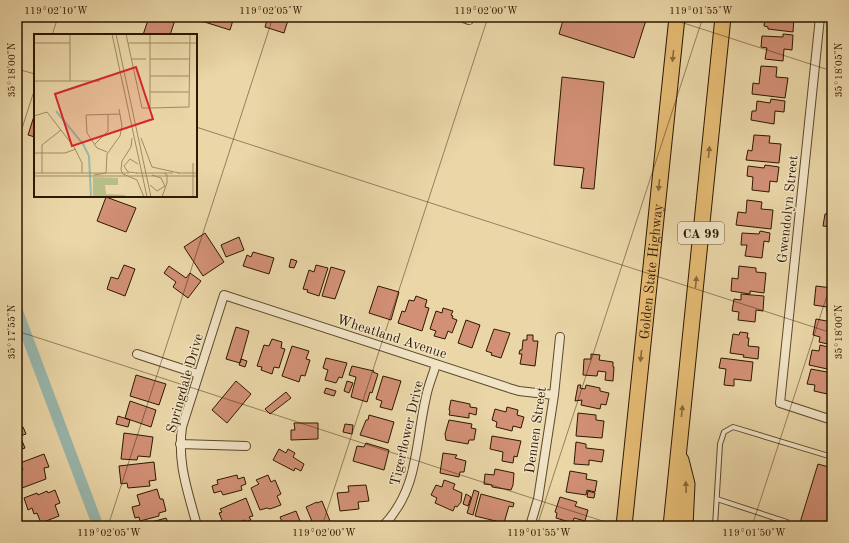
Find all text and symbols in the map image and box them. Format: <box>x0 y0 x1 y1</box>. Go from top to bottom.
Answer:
text: 119°02'10"W <box>24 6 88 16</box>
text: 119°02'05"W <box>239 6 303 16</box>
text: 119°02'00"W <box>454 6 518 16</box>
text: 119°01'55"W <box>669 6 733 16</box>
inset map <box>34 34 197 197</box>
text: 35°18'00"N <box>7 42 17 97</box>
text: 35°18'05"N <box>834 42 844 97</box>
one-way arrow <box>670 50 676 62</box>
one-way arrow <box>706 146 712 158</box>
street label: Gwendolyn Street <box>775 154 801 264</box>
one-way arrow <box>656 179 663 191</box>
street label: Golden State Highway <box>637 202 666 340</box>
road number: CA 99 <box>678 222 724 244</box>
one-way arrow <box>692 276 699 288</box>
text: 35°17'55"N <box>7 304 17 359</box>
text: 35°18'00"N <box>834 304 844 359</box>
street label: Wheatland Avenue <box>335 313 448 361</box>
street label: Springdale Drive <box>164 332 206 435</box>
one-way arrow <box>638 350 645 362</box>
street label: Tigerflower Drive <box>388 379 426 487</box>
street label: Dennen Street <box>523 386 549 474</box>
one-way arrow <box>679 405 686 417</box>
one-way arrow <box>683 481 689 494</box>
text: 119°02'05"W <box>77 528 141 538</box>
text: 119°02'00"W <box>292 528 356 538</box>
text: 119°01'55"W <box>507 528 571 538</box>
text: 119°01'50"W <box>722 528 786 538</box>

